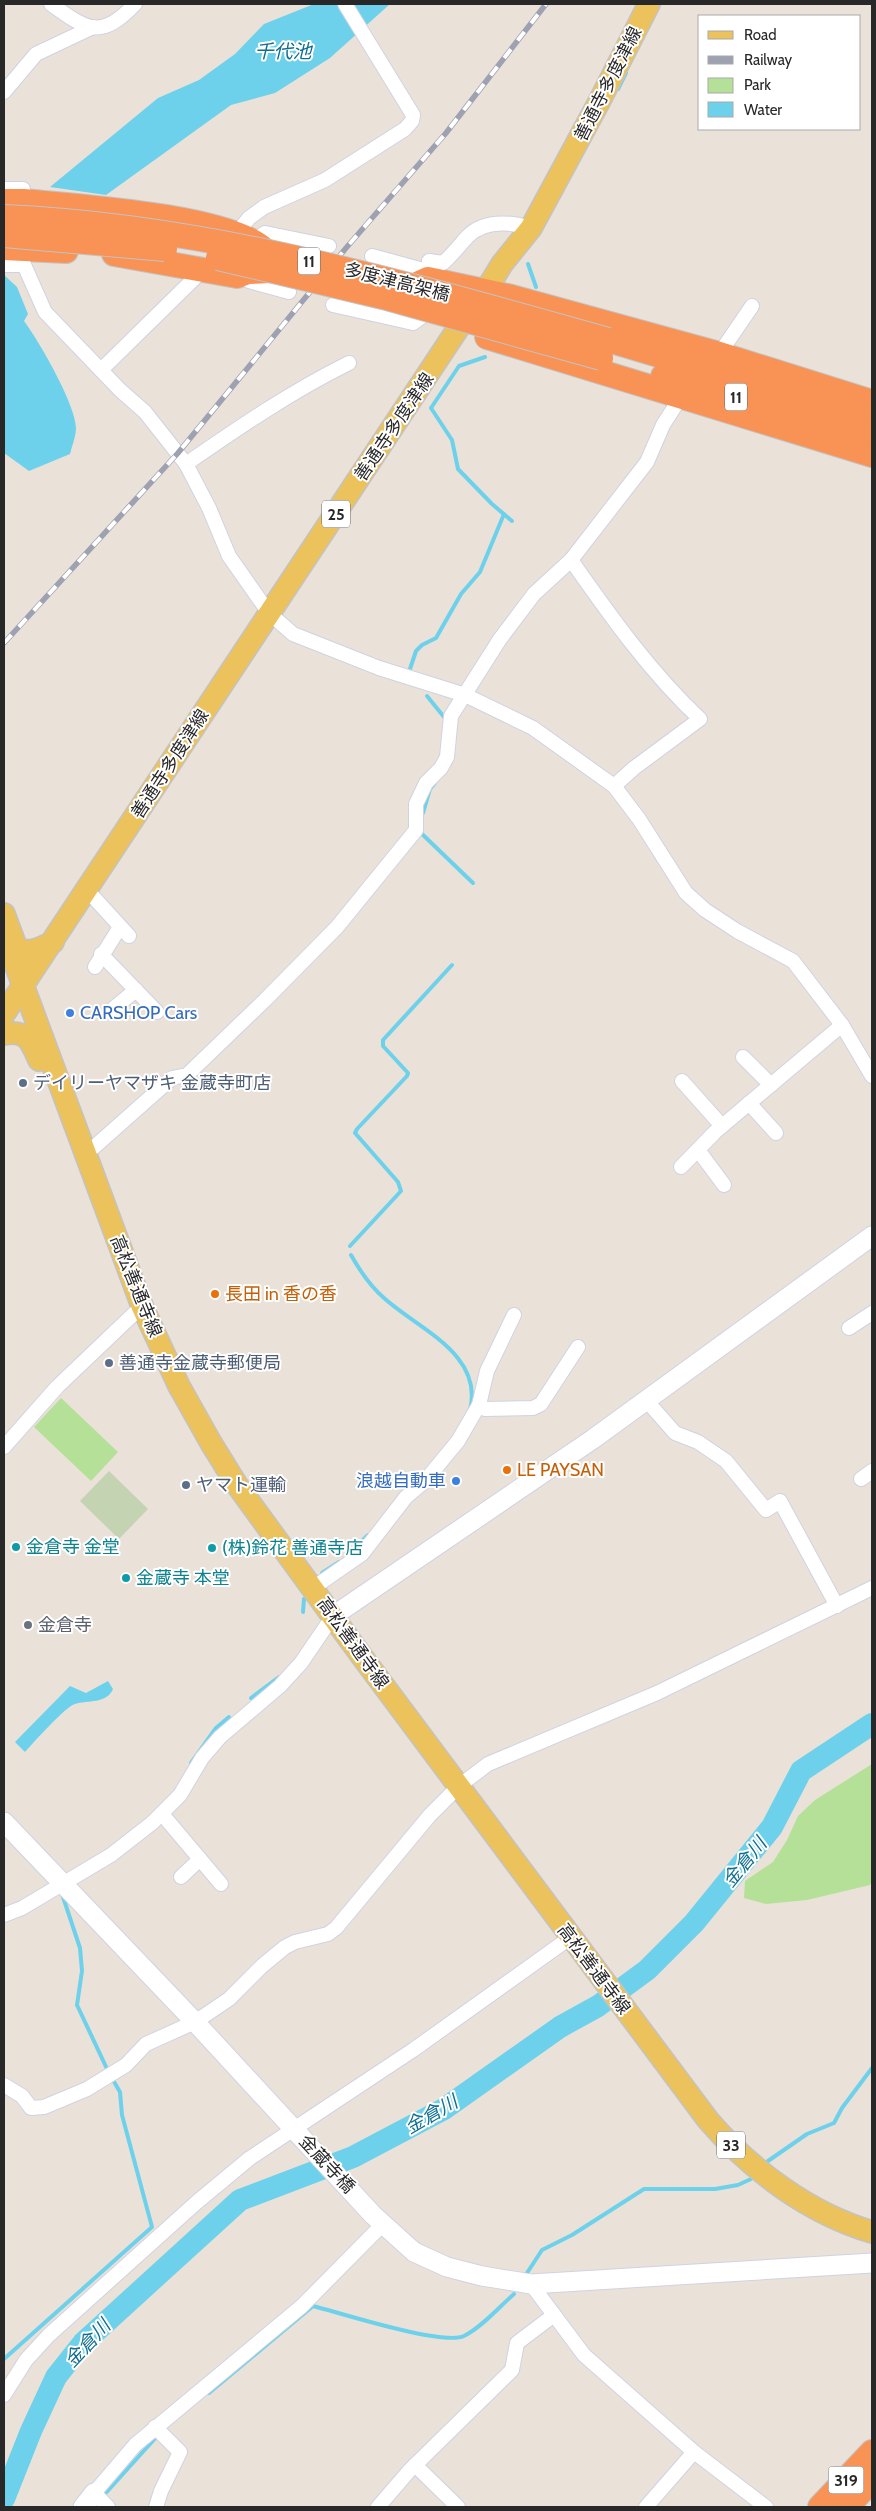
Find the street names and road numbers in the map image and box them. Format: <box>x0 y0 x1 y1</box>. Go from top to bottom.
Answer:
street label: 善通寺多度津線 <box>570 23 646 145</box>
road number: 11 <box>298 248 320 274</box>
street label: 多度津高架橋 <box>342 258 452 306</box>
street label: 善通寺多度津線 <box>350 369 438 485</box>
road number: 11 <box>725 384 747 411</box>
road number: 25 <box>322 500 350 528</box>
street label: 善通寺多度津線 <box>126 705 214 823</box>
street label: 高松善通寺線 <box>106 1232 166 1340</box>
street label: 高松善通寺線 <box>312 1593 394 1693</box>
street label: 高松善通寺線 <box>553 1919 635 2019</box>
street label: 金蔵寺橋 <box>294 2130 360 2198</box>
road number: 33 <box>717 2132 745 2158</box>
road number: 319 <box>828 2466 864 2494</box>

